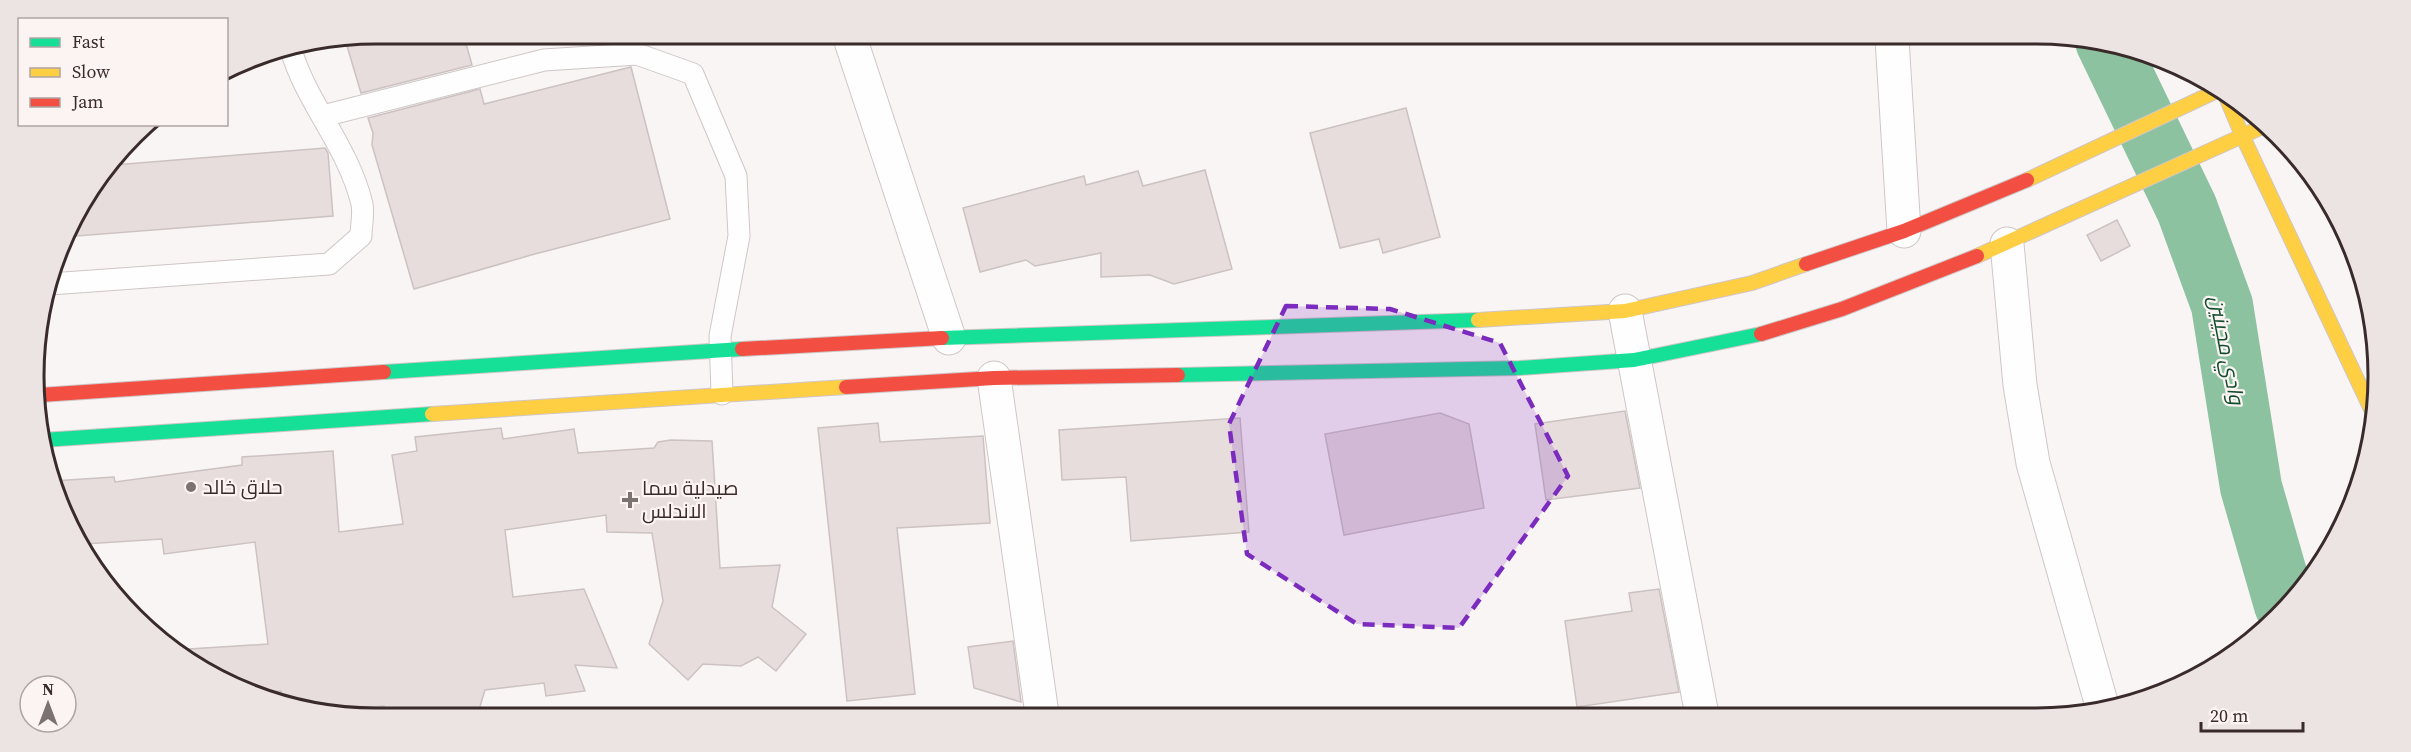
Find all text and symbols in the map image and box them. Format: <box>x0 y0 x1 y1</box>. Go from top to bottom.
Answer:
legend <box>18 18 228 126</box>
text: Fast <box>72 29 105 54</box>
text: Slow <box>72 59 110 84</box>
text: Jam <box>71 89 104 114</box>
water label: وادي مجينين <box>2199 293 2252 409</box>
place label: حلاق خالد <box>203 473 283 501</box>
place label: صيدلية سما الاندلس <box>642 474 739 525</box>
marker: حلاق خالد <box>184 480 198 494</box>
marker: صيدلية سما الاندلس <box>623 493 637 507</box>
north arrow <box>18 674 78 734</box>
text: N <box>42 678 54 700</box>
scale bar <box>2201 695 2303 733</box>
text: 20 m <box>2210 703 2248 728</box>

